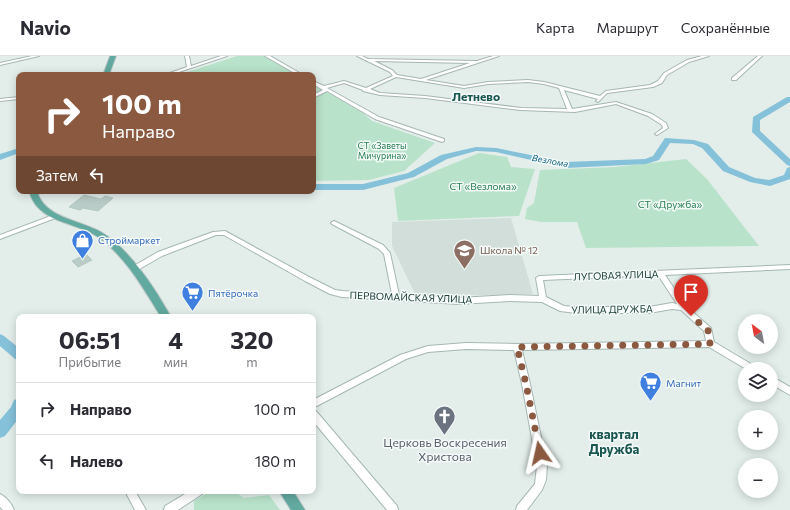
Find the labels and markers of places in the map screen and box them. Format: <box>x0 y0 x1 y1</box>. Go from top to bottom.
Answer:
shop icon: Строймаркет <box>69 227 95 260</box>
place label: Строймаркет <box>98 234 161 246</box>
school or university icon: Школа № 12 <box>452 237 478 270</box>
place label: Школа № 12 <box>480 244 538 256</box>
pin <box>674 275 708 316</box>
supermarket icon: Пятёрочка <box>180 280 206 313</box>
place label: Пятёрочка <box>208 287 258 299</box>
supermarket icon: Магнит <box>638 370 664 403</box>
place label: Магнит <box>666 377 701 389</box>
church icon: Церковь Воскресения Христова <box>432 403 458 436</box>
place label: Церковь Воскресения Христова <box>383 435 507 463</box>

